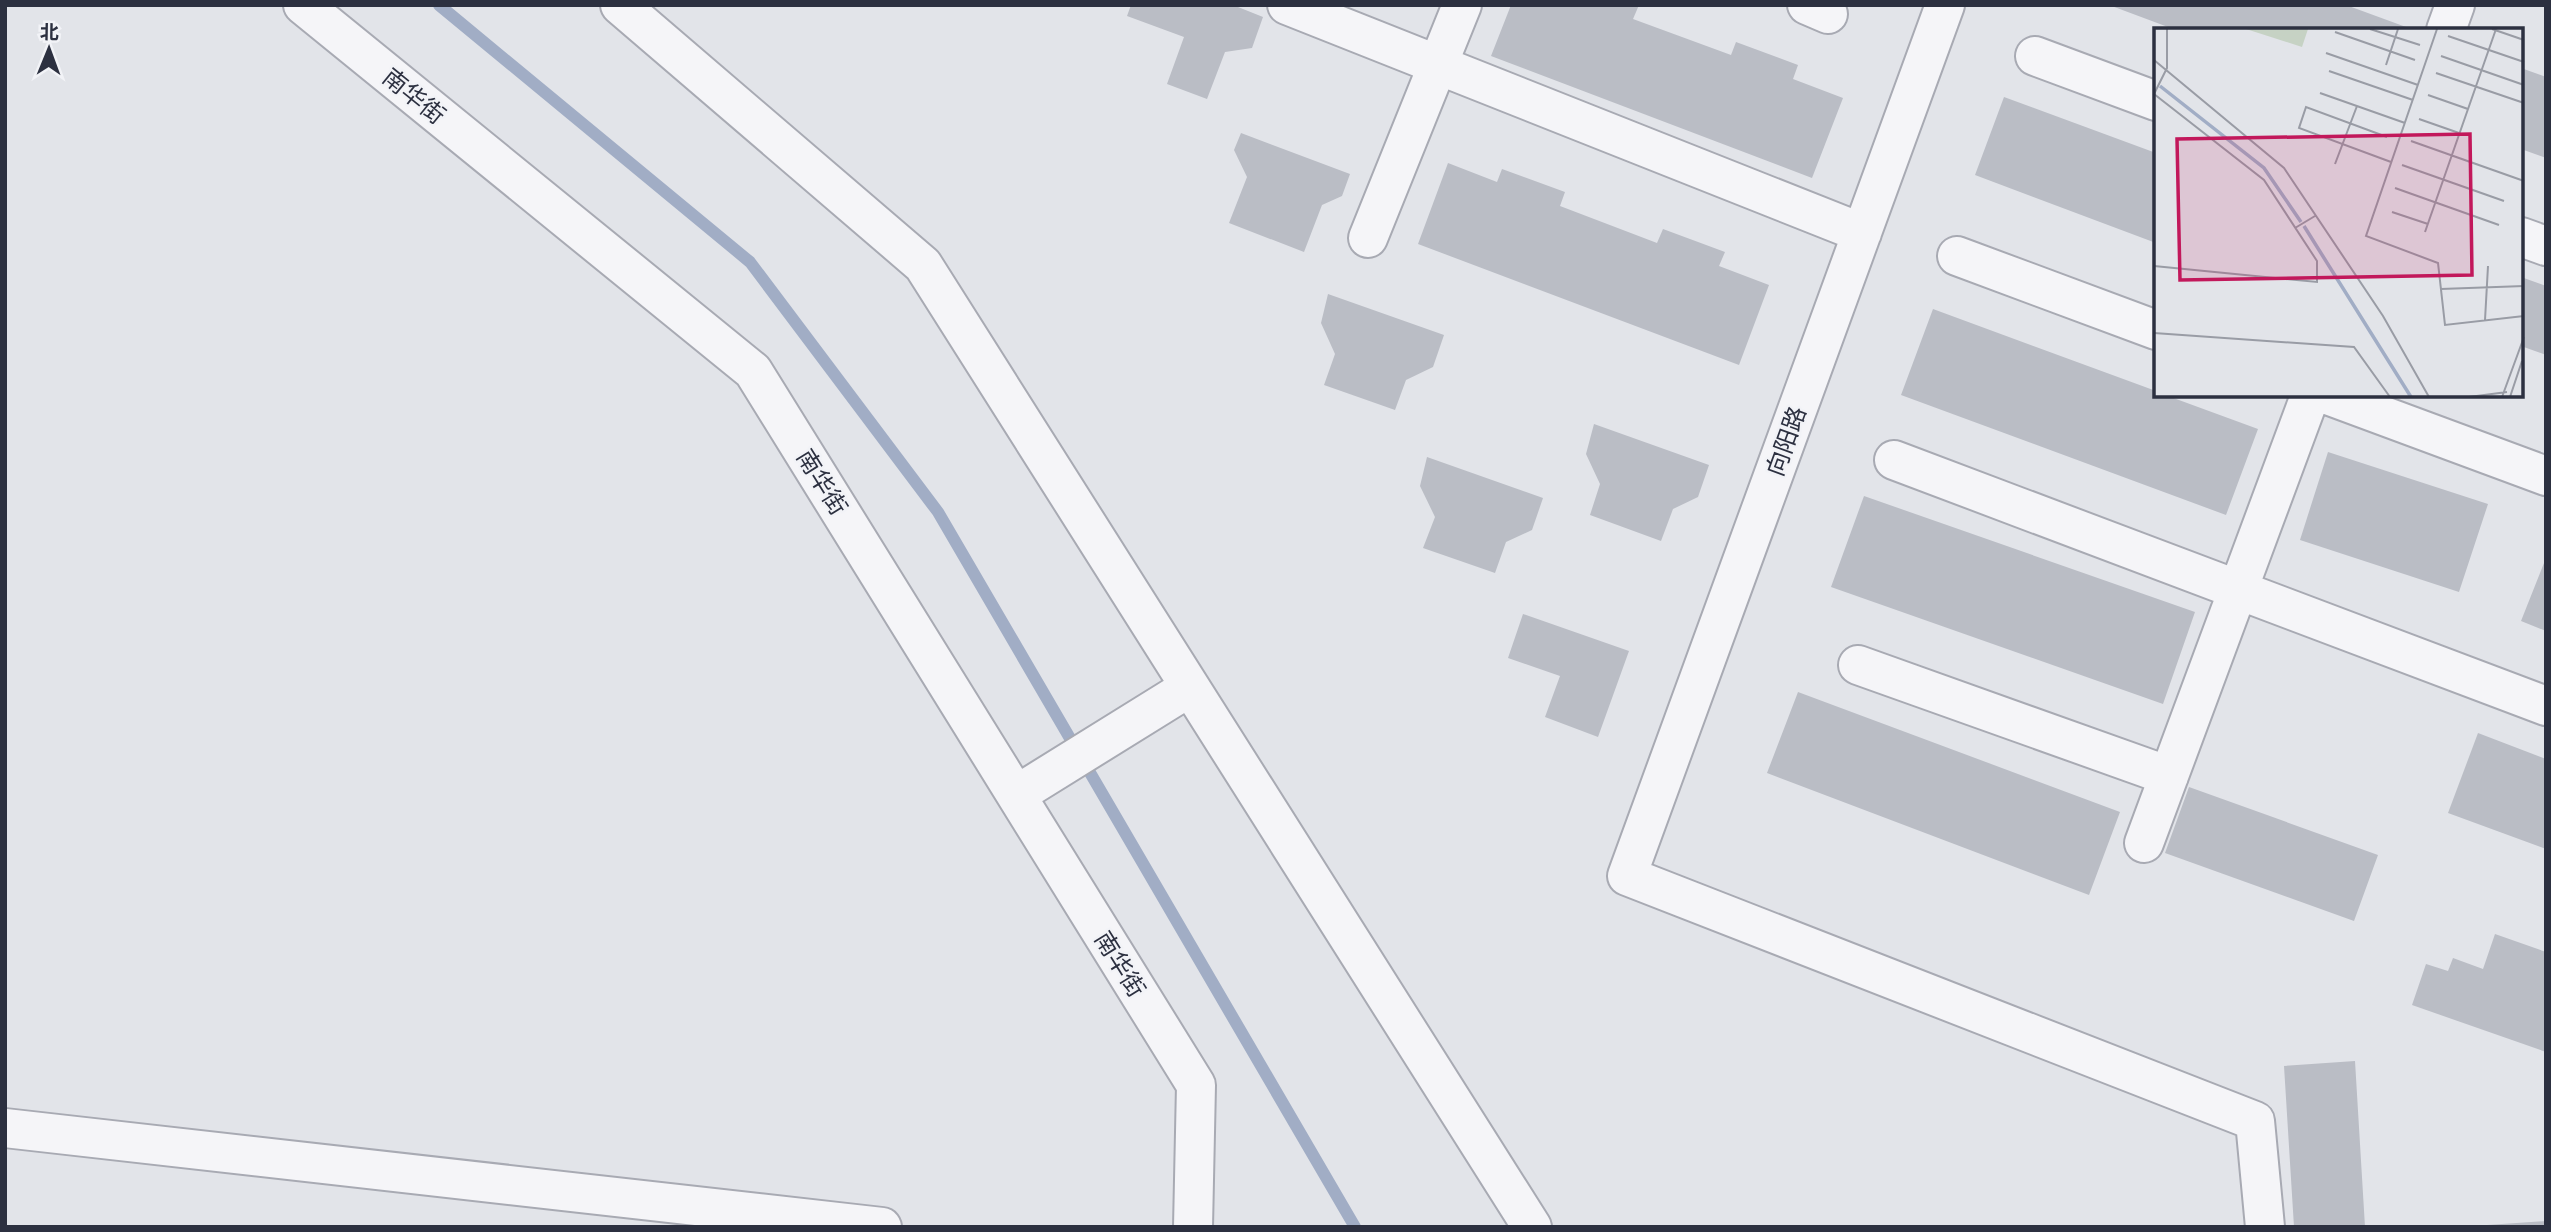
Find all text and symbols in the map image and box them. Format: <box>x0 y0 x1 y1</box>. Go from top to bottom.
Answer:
north arrow <box>14 14 84 84</box>
text: 北 <box>40 20 59 45</box>
inset map <box>2154 28 2523 397</box>
street label: 南华街 <box>376 61 452 131</box>
street label: 向阳路 <box>1759 402 1813 480</box>
street label: 南华街 <box>790 443 854 521</box>
street label: 南华街 <box>1088 925 1152 1003</box>

